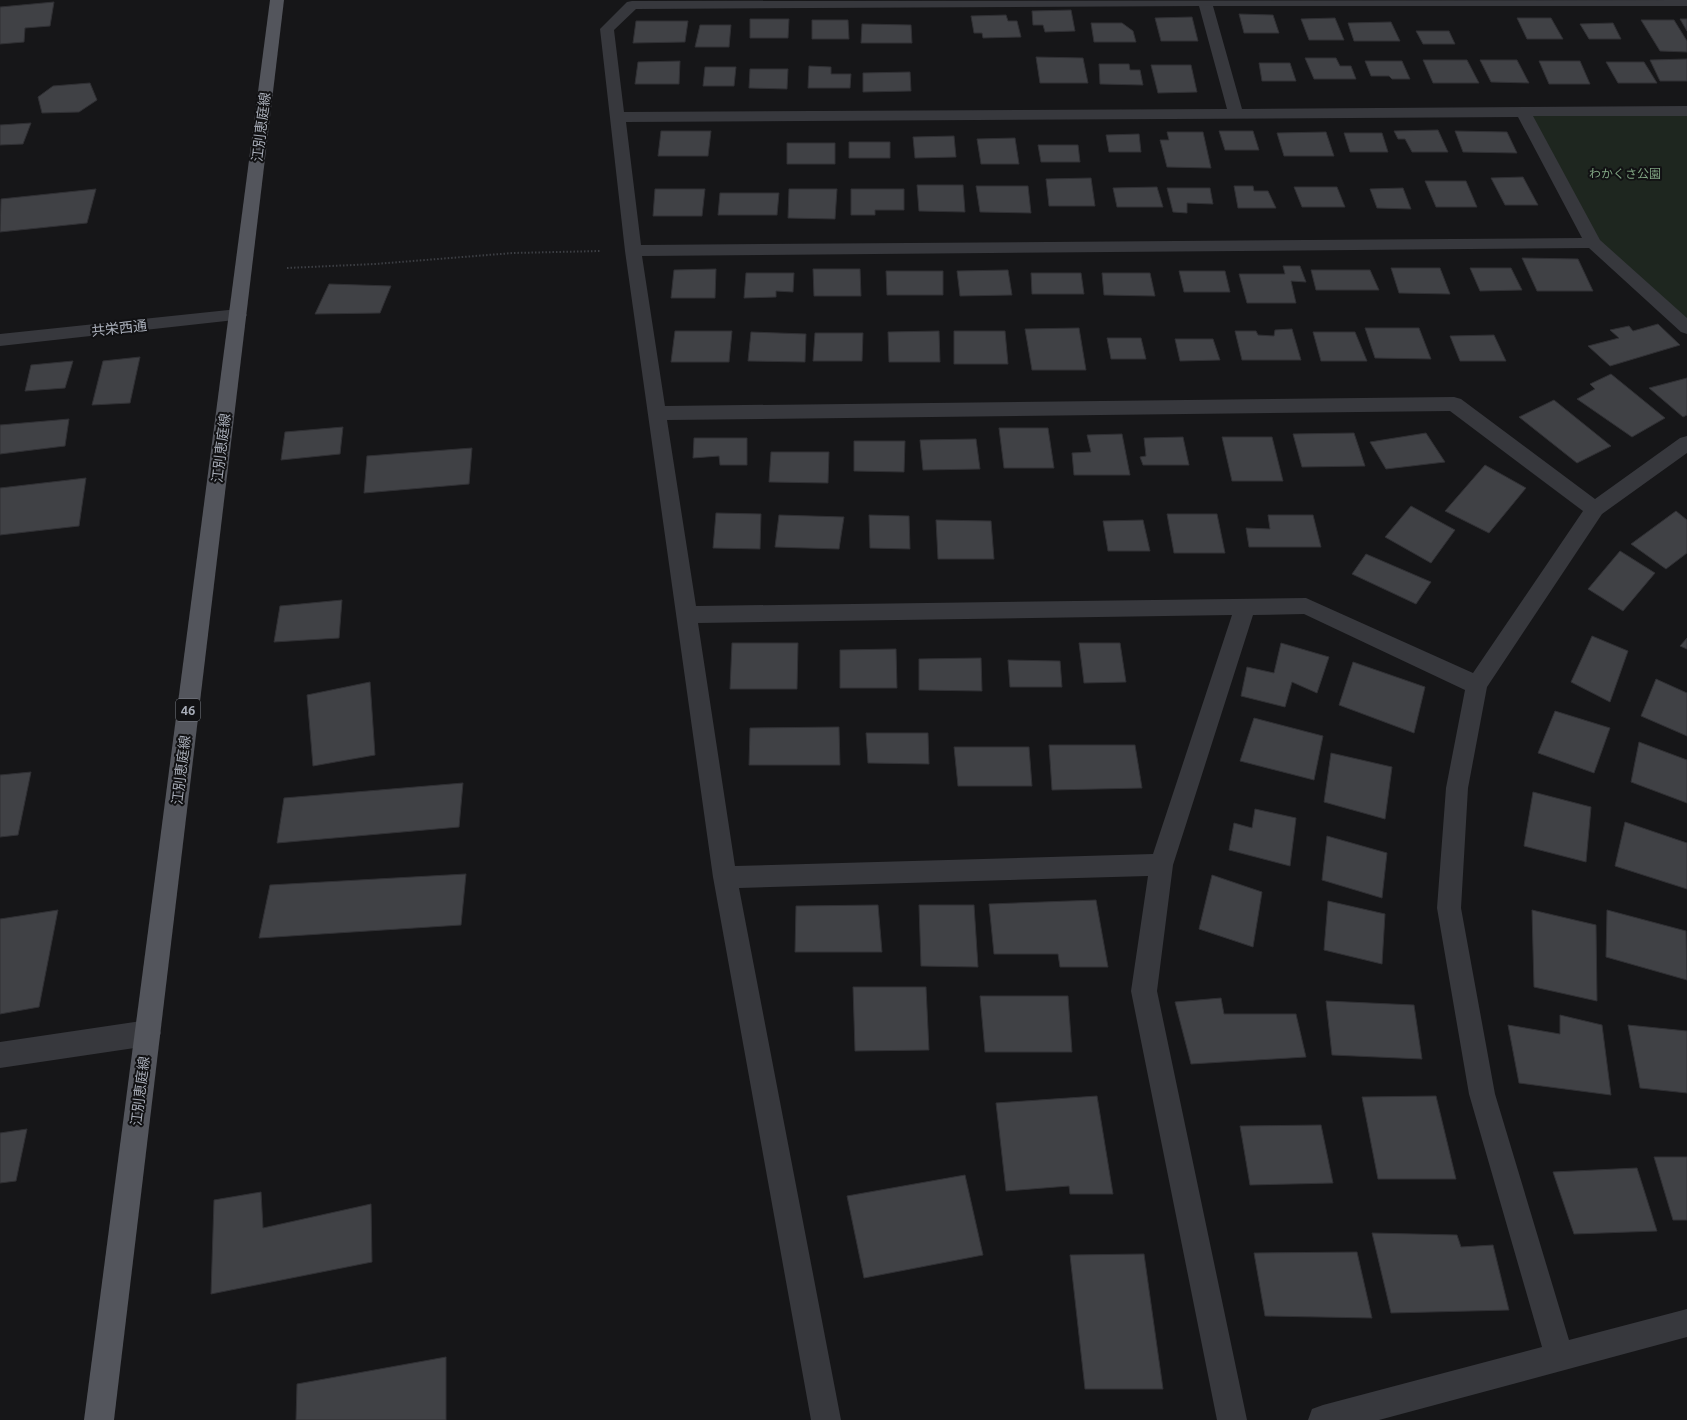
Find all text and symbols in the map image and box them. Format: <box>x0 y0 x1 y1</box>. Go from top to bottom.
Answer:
street label: 江別恵庭線 <box>249 91 273 163</box>
park label: わかくさ公園 <box>1589 167 1661 180</box>
street label: 共栄西通 <box>90 317 148 339</box>
street label: 江別恵庭線 <box>209 412 233 484</box>
road number: 46 <box>176 699 200 721</box>
street label: 江別恵庭線 <box>169 734 193 806</box>
street label: 江別恵庭線 <box>128 1055 152 1127</box>

